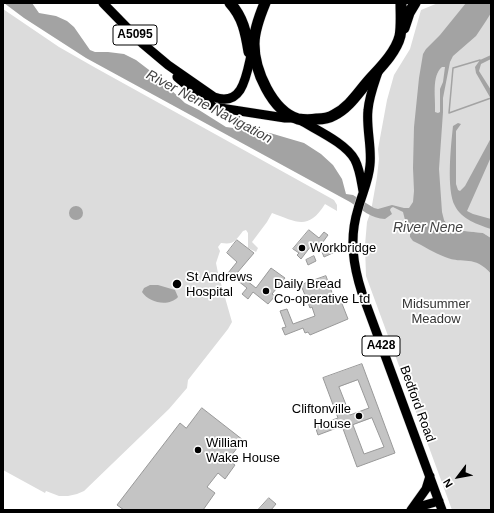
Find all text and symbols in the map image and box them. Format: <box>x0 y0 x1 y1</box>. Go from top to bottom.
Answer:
road number: A5095 <box>113 25 157 45</box>
water label: River Nene Navigation <box>143 67 275 147</box>
water label: River Nene <box>393 220 463 236</box>
place label: Workbridge <box>310 240 376 256</box>
marker: Workbridge <box>297 243 307 253</box>
place label: St Andrews Hospital <box>186 269 252 300</box>
place label: Daily Bread Co-operative Ltd <box>274 276 370 307</box>
marker: St Andrews Hospital <box>171 278 183 290</box>
marker: Daily Bread Co-operative Ltd <box>261 286 271 296</box>
park label: Midsummer Meadow <box>402 296 470 327</box>
road number: A428 <box>362 336 400 356</box>
street label: Bedford Road <box>396 364 438 444</box>
place label: Cliftonville House <box>292 401 351 432</box>
marker: Cliftonville House <box>354 411 364 421</box>
place label: William Wake House <box>206 435 280 466</box>
marker: William Wake House <box>193 445 203 455</box>
north arrow <box>438 457 478 497</box>
text: N <box>441 477 455 490</box>

